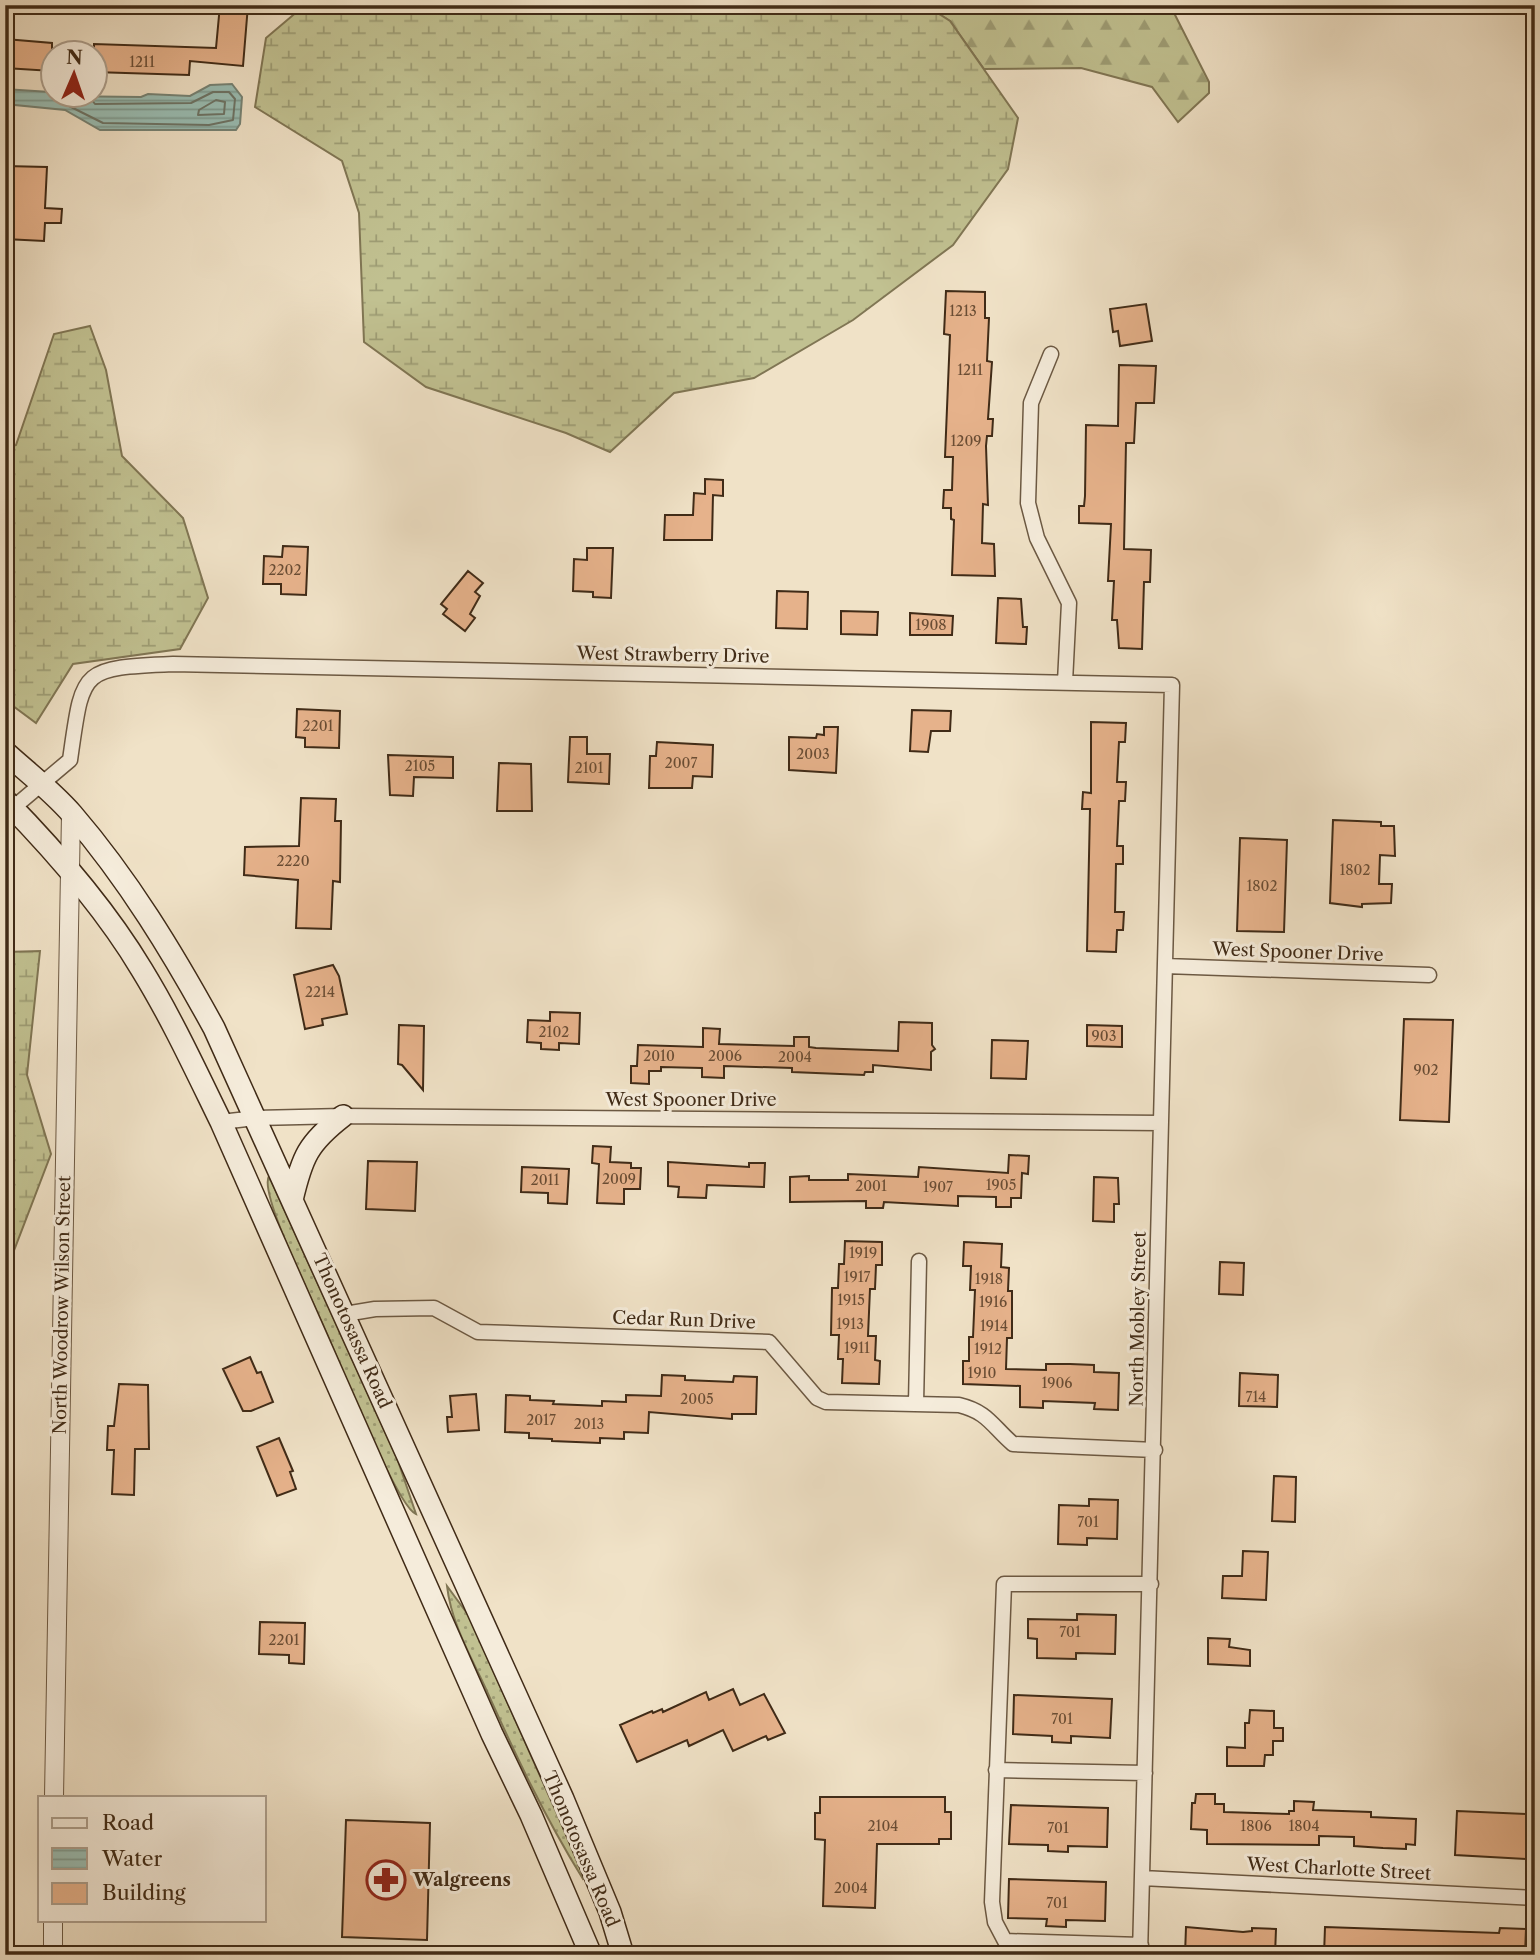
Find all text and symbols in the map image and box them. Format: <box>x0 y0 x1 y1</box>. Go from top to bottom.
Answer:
north arrow <box>38 38 108 108</box>
text: N <box>66 46 83 69</box>
house number: 1211 <box>129 53 155 71</box>
house number: 1213 <box>949 302 977 320</box>
house number: 1211 <box>957 361 983 379</box>
house number: 1209 <box>950 432 982 450</box>
house number: 2202 <box>268 561 302 579</box>
house number: 1908 <box>915 616 947 634</box>
street label: West Strawberry Drive <box>575 642 770 668</box>
house number: 2201 <box>303 717 334 735</box>
house number: 2003 <box>796 745 830 763</box>
house number: 2007 <box>665 754 697 772</box>
house number: 2105 <box>405 757 435 775</box>
house number: 2101 <box>575 759 603 777</box>
house number: 2220 <box>276 852 310 870</box>
house number: 1802 <box>1339 861 1371 879</box>
house number: 1802 <box>1246 877 1278 895</box>
street label: West Spooner Drive <box>1211 938 1384 966</box>
house number: 2214 <box>305 983 335 1001</box>
house number: 2102 <box>539 1023 569 1041</box>
house number: 903 <box>1092 1027 1116 1045</box>
house number: 2010 <box>643 1047 675 1065</box>
house number: 2006 <box>708 1047 742 1065</box>
house number: 2004 <box>778 1048 812 1066</box>
house number: 902 <box>1413 1061 1439 1079</box>
street label: West Spooner Drive <box>604 1089 777 1111</box>
house number: 2009 <box>602 1170 636 1188</box>
house number: 2011 <box>531 1171 559 1189</box>
street label: North Woodrow Wilson Street <box>49 1175 75 1435</box>
house number: 1905 <box>986 1176 1016 1194</box>
house number: 2001 <box>855 1177 887 1195</box>
house number: 1907 <box>923 1178 953 1196</box>
street label: North Mobley Street <box>1125 1230 1151 1407</box>
house number: 1919 <box>849 1244 877 1262</box>
street label: Thonotosassa Road <box>308 1250 396 1412</box>
house number: 1917 <box>844 1268 871 1286</box>
house number: 1918 <box>975 1270 1003 1288</box>
house number: 1915 <box>837 1291 865 1309</box>
house number: 1916 <box>979 1293 1007 1311</box>
street label: Cedar Run Drive <box>612 1307 756 1333</box>
house number: 1913 <box>836 1315 864 1333</box>
house number: 1914 <box>980 1317 1008 1335</box>
house number: 1911 <box>844 1339 870 1357</box>
house number: 1912 <box>974 1340 1002 1358</box>
house number: 1910 <box>968 1364 997 1382</box>
house number: 1906 <box>1041 1374 1073 1392</box>
house number: 714 <box>1246 1388 1266 1406</box>
house number: 2005 <box>680 1390 714 1408</box>
house number: 2017 <box>526 1411 556 1429</box>
house number: 2013 <box>574 1415 604 1433</box>
house number: 701 <box>1077 1513 1099 1531</box>
house number: 701 <box>1059 1623 1081 1641</box>
house number: 2201 <box>269 1631 300 1649</box>
house number: 701 <box>1051 1710 1073 1728</box>
street label: Thonotosassa Road <box>538 1768 624 1930</box>
legend <box>38 1796 266 1922</box>
text: Road <box>102 1810 154 1835</box>
house number: 2104 <box>868 1817 898 1835</box>
house number: 1806 <box>1240 1817 1272 1835</box>
house number: 1804 <box>1288 1817 1320 1835</box>
house number: 701 <box>1047 1819 1069 1837</box>
text: Water <box>101 1846 162 1871</box>
street label: West Charlotte Street <box>1245 1853 1432 1885</box>
pharmacy icon: Walgreens <box>365 1859 407 1901</box>
place label: Walgreens <box>412 1869 511 1891</box>
house number: 2004 <box>834 1879 868 1897</box>
text: Building <box>102 1880 187 1905</box>
house number: 701 <box>1046 1894 1068 1912</box>

